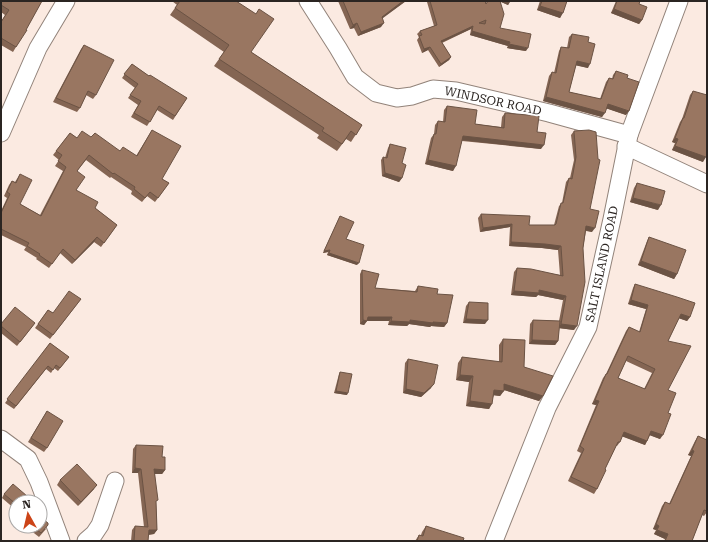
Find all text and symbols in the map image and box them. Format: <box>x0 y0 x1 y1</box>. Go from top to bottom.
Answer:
street label: WINDSOR ROAD <box>443 84 543 118</box>
street label: SALT ISLAND ROAD <box>583 205 621 323</box>
north arrow <box>8 494 48 534</box>
text: N <box>22 497 32 512</box>

